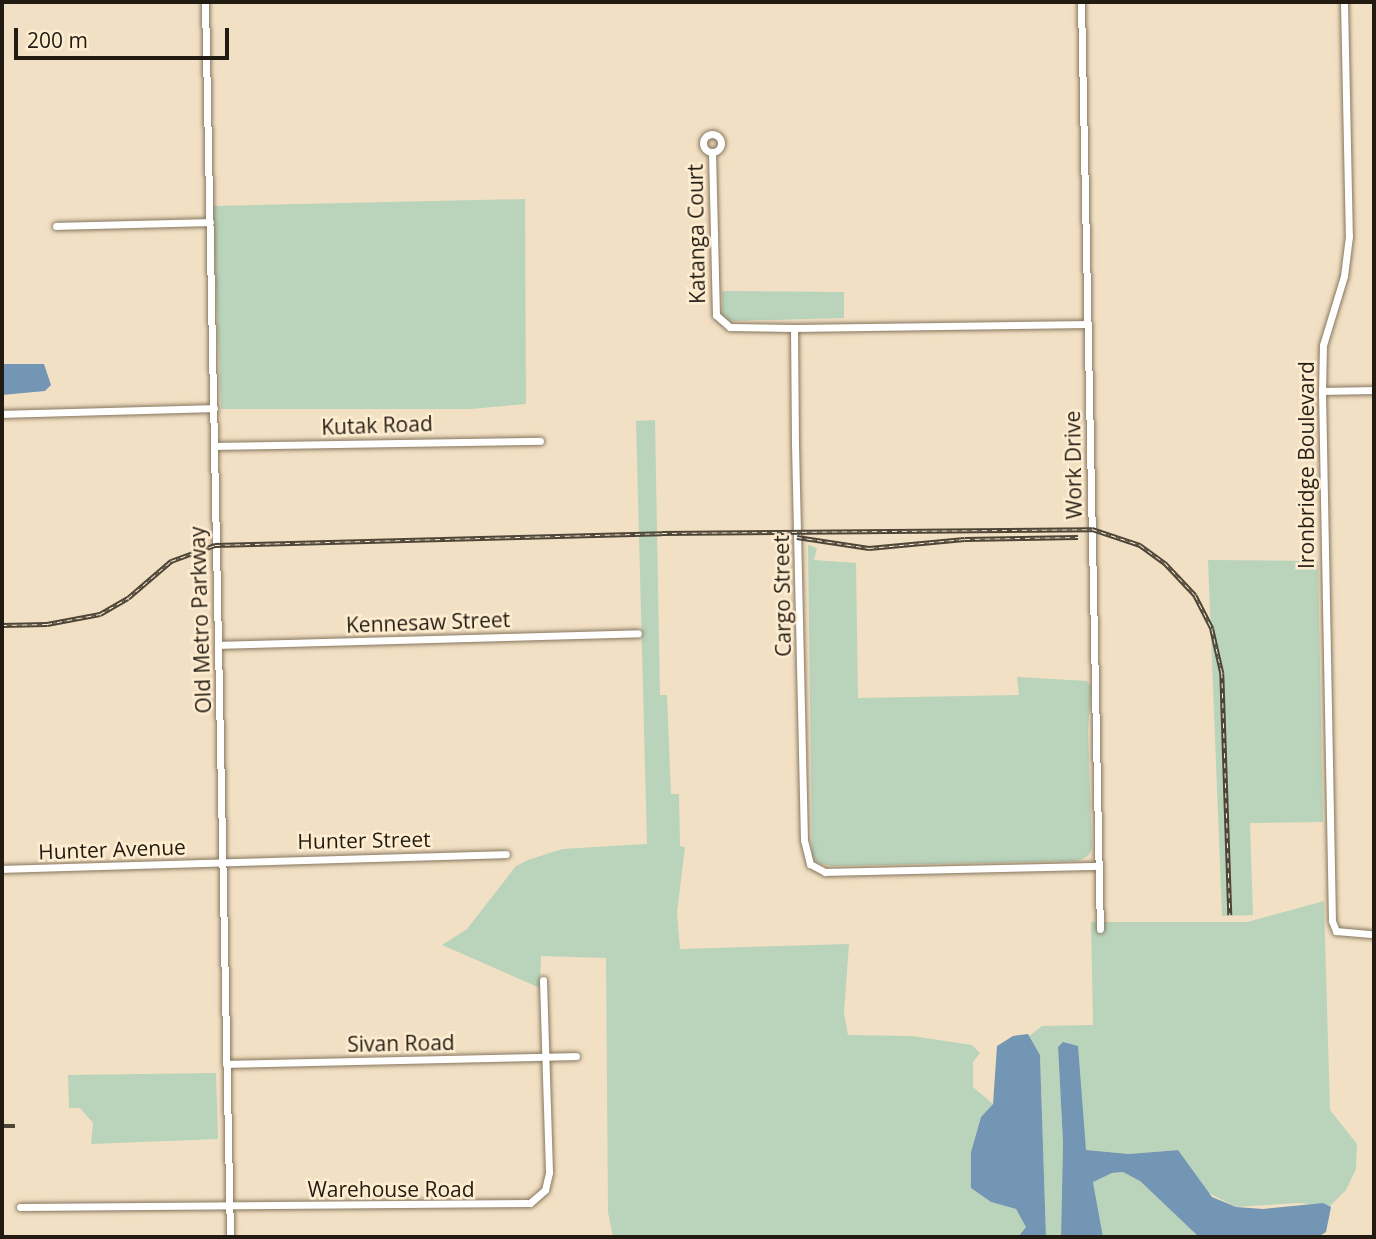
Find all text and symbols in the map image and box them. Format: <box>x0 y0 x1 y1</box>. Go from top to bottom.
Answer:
scale bar <box>18 14 233 58</box>
text: 200 m <box>27 26 88 54</box>
street label: Katanga Court <box>682 164 710 304</box>
street label: Ironbridge Boulevard <box>1293 361 1319 569</box>
street label: Kutak Road <box>321 410 433 440</box>
street label: Work Drive <box>1059 411 1087 519</box>
street label: Old Metro Parkway <box>184 526 216 714</box>
street label: Cargo Street <box>768 535 796 657</box>
street label: Kennesaw Street <box>345 607 511 637</box>
street label: Hunter Street <box>297 826 431 854</box>
street label: Hunter Avenue <box>38 834 186 864</box>
street label: Sivan Road <box>347 1029 455 1057</box>
street label: Warehouse Road <box>307 1176 475 1202</box>

